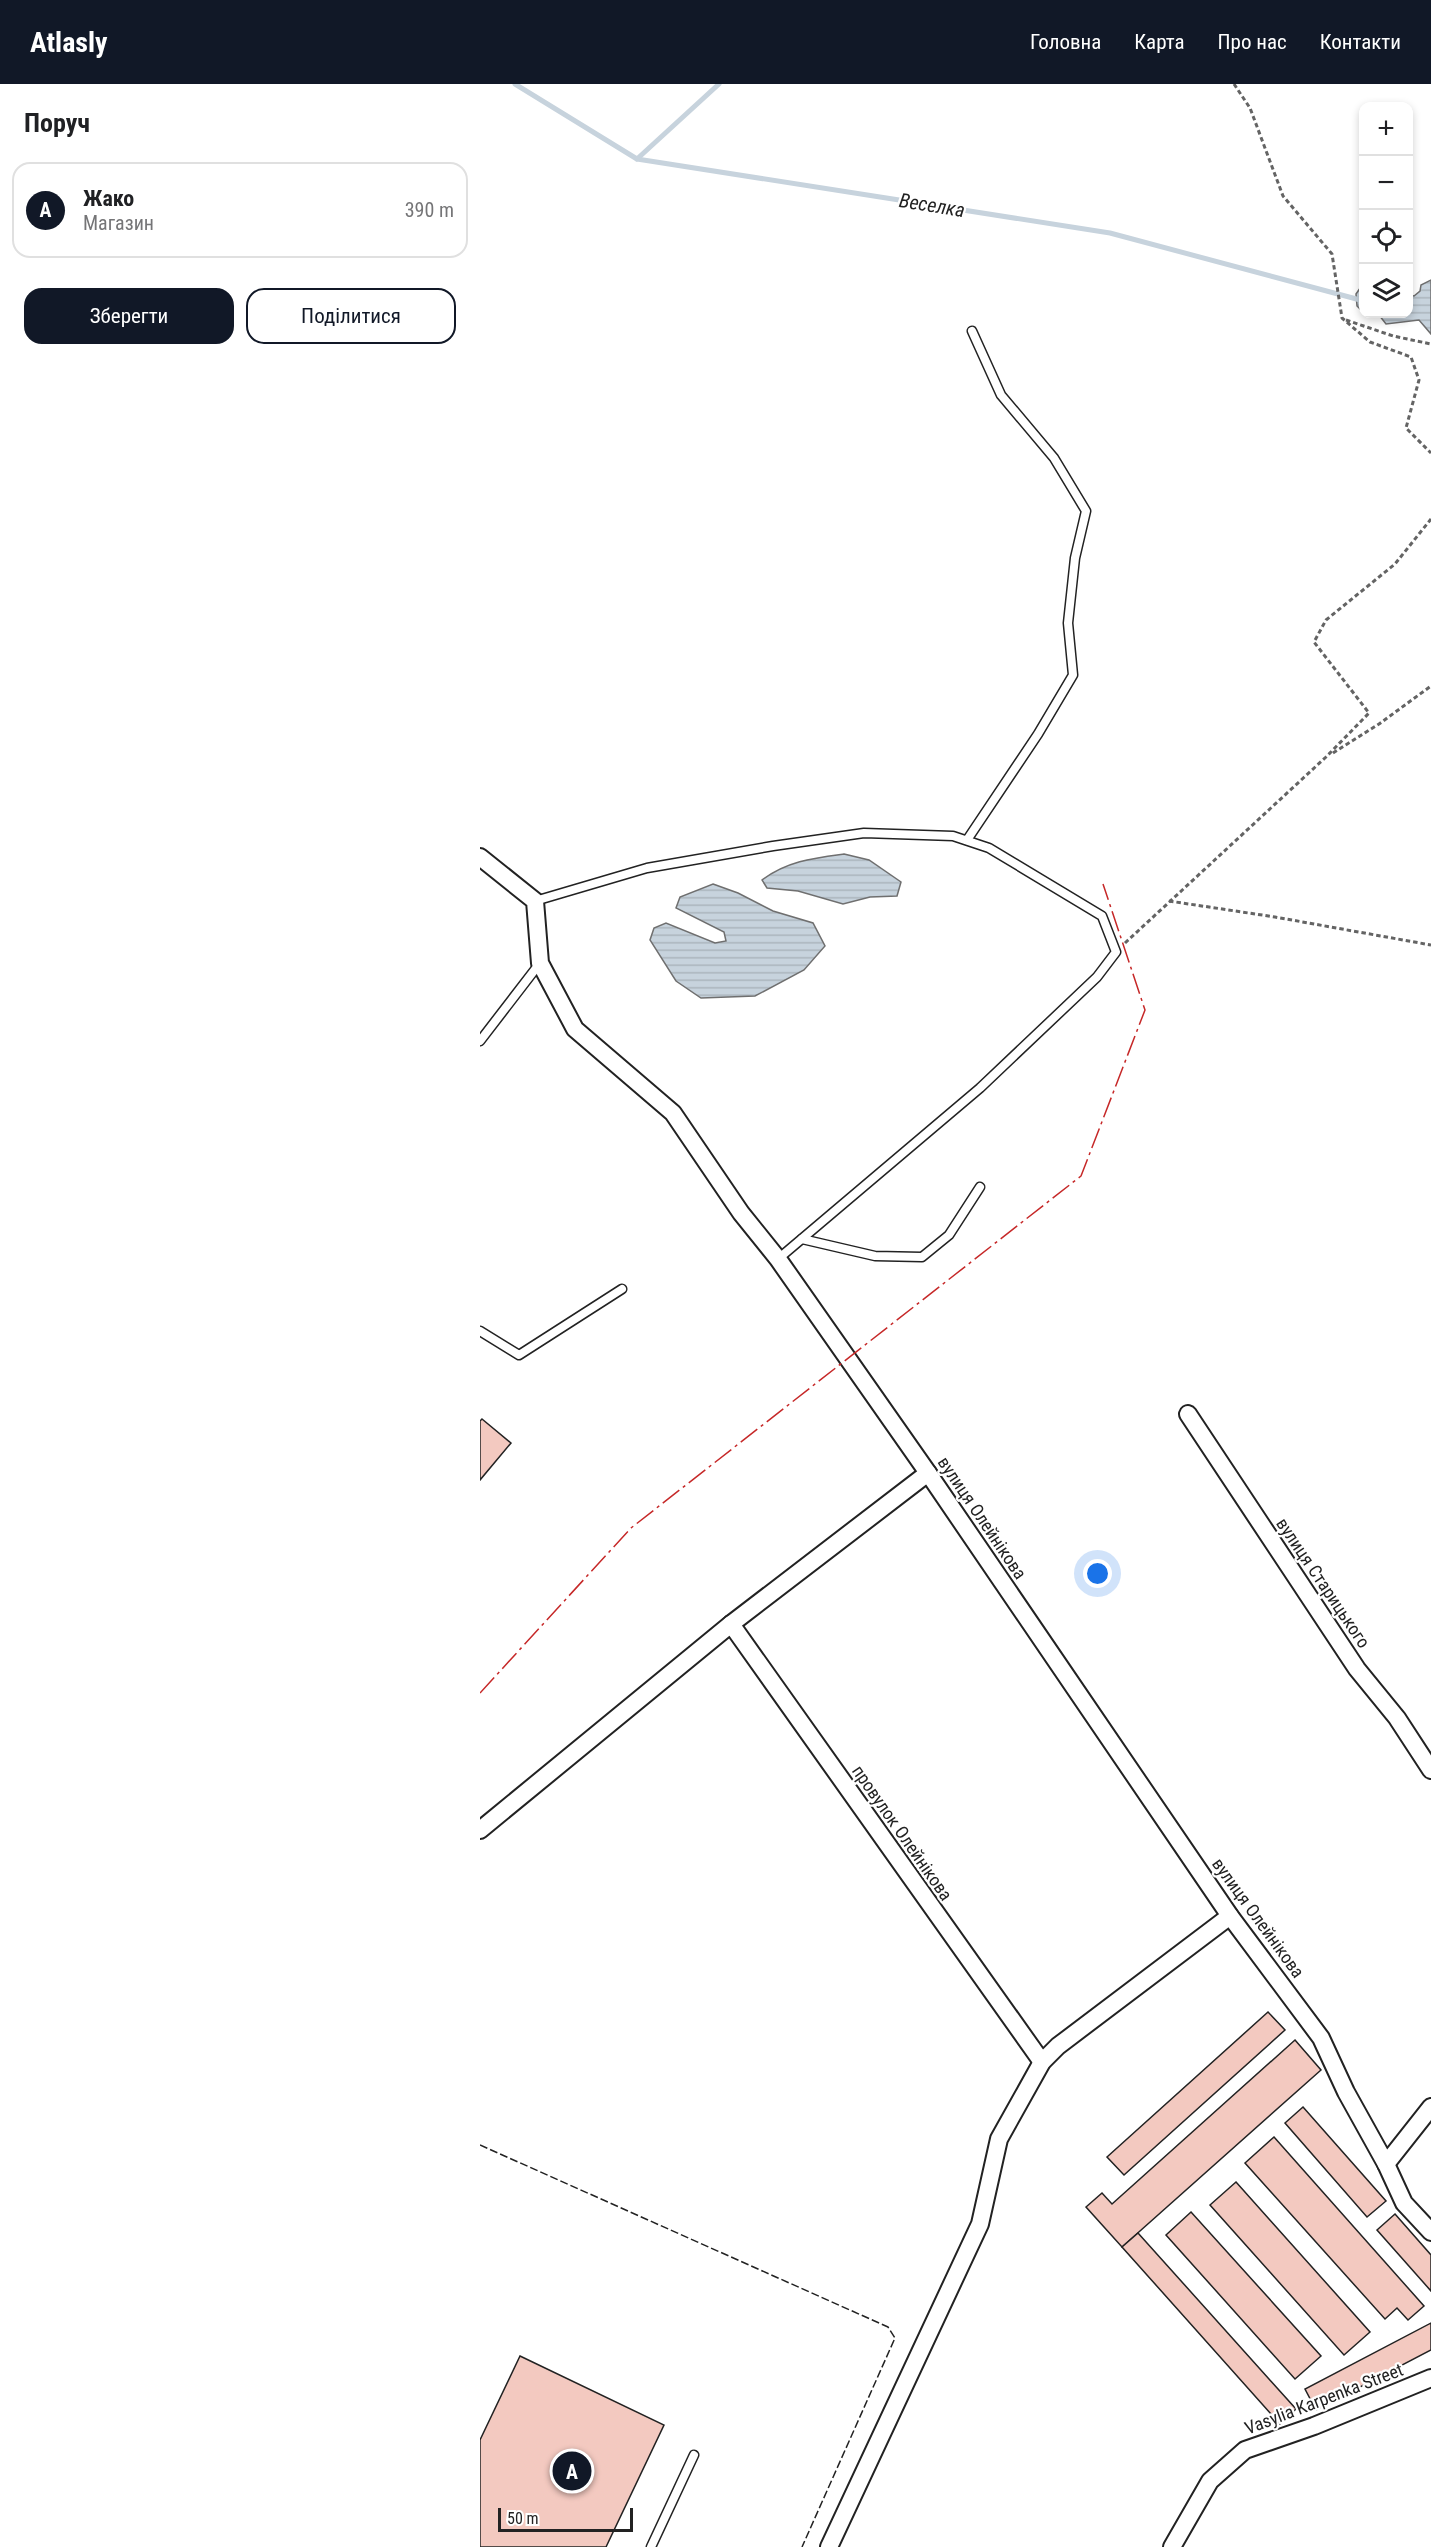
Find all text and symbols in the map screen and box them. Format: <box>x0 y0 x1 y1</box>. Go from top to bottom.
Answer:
text: Atlasly <box>30 26 108 59</box>
text: Головна <box>1030 30 1101 54</box>
text: Карта <box>1134 30 1185 54</box>
text: Про нас <box>1218 30 1287 54</box>
text: Контакти <box>1320 30 1401 54</box>
map controls <box>1359 102 1413 318</box>
button: + <box>1359 102 1413 156</box>
text: Поруч <box>24 108 90 138</box>
button: − <box>1359 156 1413 210</box>
text: Жако <box>83 186 134 211</box>
water label: Веселка <box>897 188 967 222</box>
text: A <box>40 198 51 222</box>
text: 390 m <box>405 198 454 222</box>
button: locate <box>1359 210 1413 264</box>
text: Магазин <box>83 211 154 235</box>
button: layers <box>1359 264 1413 318</box>
button: Зберегти <box>24 288 234 344</box>
button: Поділитися <box>246 288 456 344</box>
street label: вулиця Олейнікова <box>934 1453 1031 1583</box>
street label: вулиця Старицького <box>1272 1514 1375 1652</box>
your location <box>1083 1559 1112 1588</box>
street label: провулок Олейнікова <box>848 1761 957 1904</box>
street label: вулиця Олейнікова <box>1208 1854 1309 1982</box>
street label: Vasylia Karpenka Street <box>1242 2359 1406 2438</box>
pin: A <box>552 2448 592 2494</box>
scale bar <box>498 2505 633 2532</box>
text: 50 m <box>507 2509 539 2528</box>

